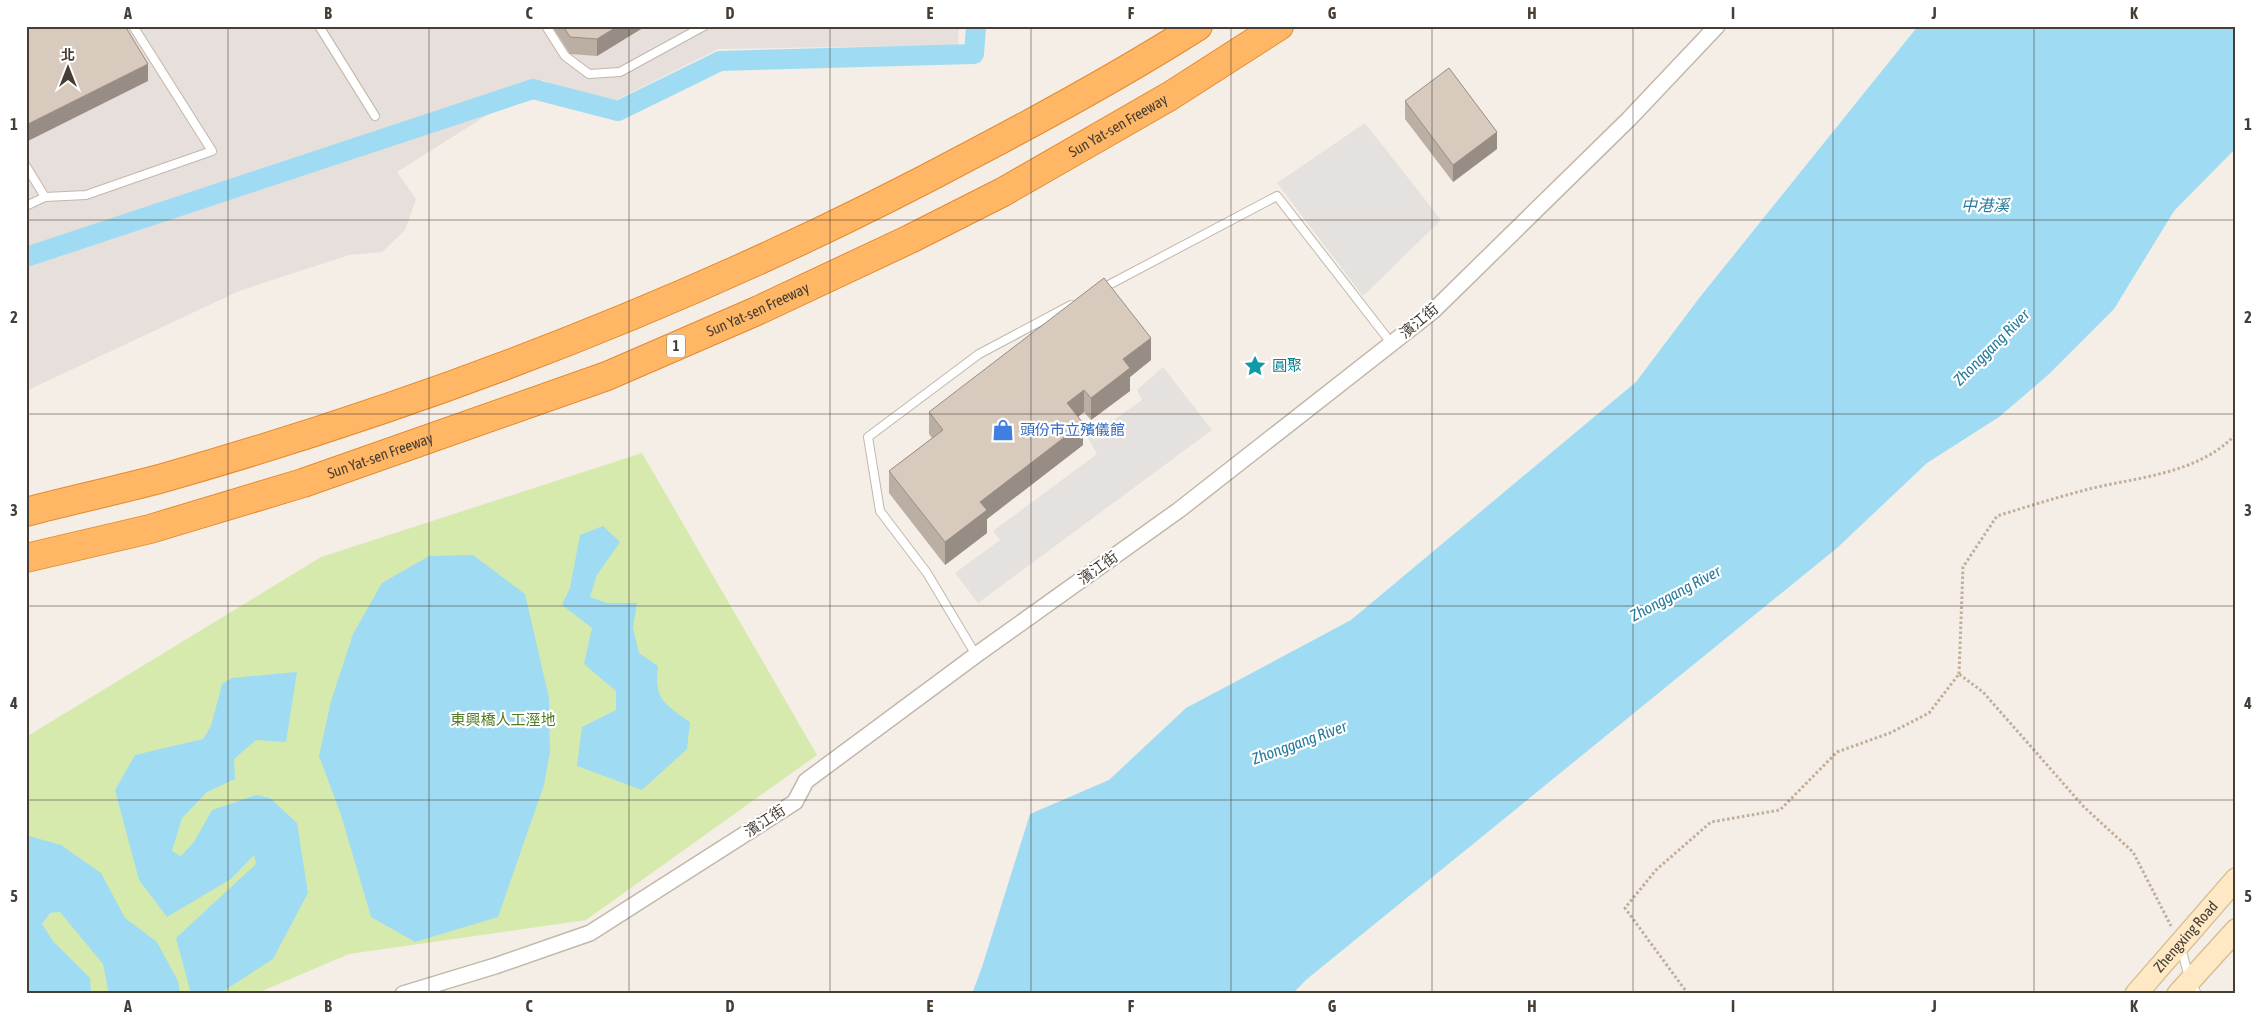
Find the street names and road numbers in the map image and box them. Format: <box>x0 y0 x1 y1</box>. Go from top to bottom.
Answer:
street label: Sun Yat-sen Freeway <box>1066 90 1170 160</box>
street label: Sun Yat-sen Freeway <box>704 279 812 340</box>
street label: 濱江街 <box>1396 300 1441 342</box>
road number: 1 <box>667 334 685 358</box>
street label: Sun Yat-sen Freeway <box>325 429 435 482</box>
street label: 濱江街 <box>1075 547 1121 588</box>
street label: 濱江街 <box>741 801 788 840</box>
street label: Zhengxing Road <box>2150 897 2221 975</box>

